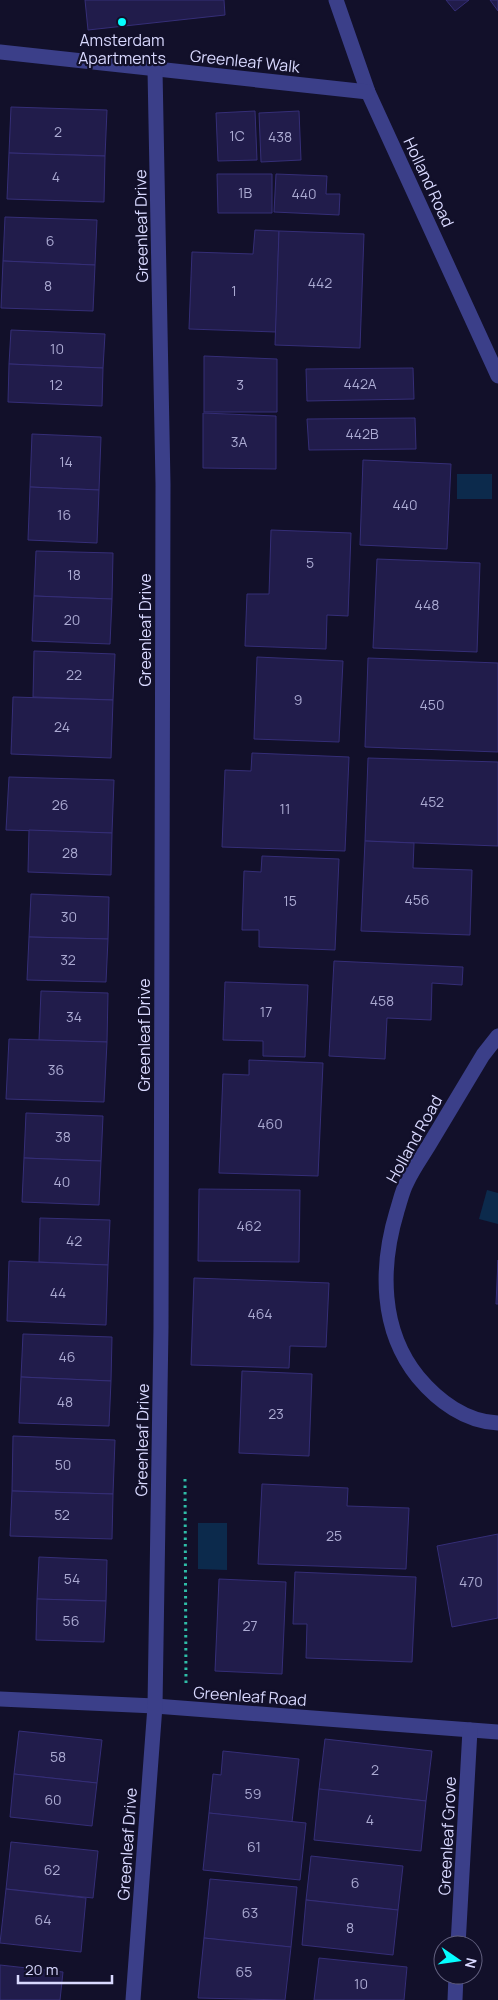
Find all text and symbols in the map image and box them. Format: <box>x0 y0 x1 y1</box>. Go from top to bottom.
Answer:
marker: Amsterdam Apartments <box>116 16 128 28</box>
place label: Amsterdam Apartments <box>78 29 166 69</box>
street label: Greenleaf Walk <box>189 44 302 78</box>
house number: 2 <box>54 122 62 141</box>
house number: 1C <box>229 126 245 145</box>
house number: 438 <box>268 127 292 146</box>
street label: Holland Road <box>399 133 459 231</box>
house number: 4 <box>52 167 60 186</box>
street label: Greenleaf Drive <box>129 169 153 283</box>
house number: 1B <box>238 183 252 202</box>
house number: 440 <box>291 184 317 203</box>
house number: 6 <box>46 231 54 250</box>
house number: 442 <box>308 273 332 292</box>
house number: 8 <box>44 276 52 295</box>
house number: 1 <box>231 281 237 300</box>
house number: 10 <box>50 339 64 358</box>
house number: 442A <box>343 374 377 393</box>
house number: 12 <box>49 375 63 394</box>
house number: 3 <box>236 375 244 394</box>
house number: 442B <box>345 424 379 443</box>
house number: 3A <box>231 432 247 451</box>
house number: 14 <box>59 452 73 471</box>
house number: 440 <box>392 495 418 514</box>
house number: 16 <box>57 505 71 524</box>
house number: 5 <box>306 553 314 572</box>
house number: 18 <box>67 565 81 584</box>
street label: Greenleaf Drive <box>134 574 156 686</box>
house number: 448 <box>415 595 439 614</box>
house number: 20 <box>64 610 80 629</box>
house number: 22 <box>66 665 82 684</box>
house number: 9 <box>294 690 302 709</box>
house number: 450 <box>420 695 444 714</box>
house number: 24 <box>54 717 70 736</box>
house number: 452 <box>420 792 444 811</box>
house number: 26 <box>52 795 68 814</box>
house number: 11 <box>280 799 290 818</box>
house number: 28 <box>62 843 78 862</box>
house number: 456 <box>404 890 430 909</box>
house number: 15 <box>283 891 297 910</box>
house number: 30 <box>61 907 77 926</box>
house number: 32 <box>60 950 76 969</box>
street label: Greenleaf Drive <box>133 979 155 1091</box>
house number: 458 <box>370 991 394 1010</box>
house number: 17 <box>260 1002 272 1021</box>
house number: 34 <box>66 1007 82 1026</box>
house number: 36 <box>48 1060 64 1079</box>
street label: Holland Road <box>381 1091 447 1187</box>
house number: 460 <box>257 1114 283 1133</box>
house number: 38 <box>55 1127 71 1146</box>
house number: 40 <box>54 1172 70 1191</box>
house number: 462 <box>237 1216 261 1235</box>
house number: 42 <box>66 1231 82 1250</box>
house number: 44 <box>50 1283 66 1302</box>
house number: 464 <box>247 1304 273 1323</box>
house number: 46 <box>59 1347 75 1366</box>
street label: Greenleaf Drive <box>130 1383 154 1497</box>
house number: 48 <box>57 1392 73 1411</box>
house number: 23 <box>268 1404 284 1423</box>
house number: 50 <box>55 1455 71 1474</box>
house number: 52 <box>54 1505 70 1524</box>
house number: 25 <box>326 1526 342 1545</box>
house number: 54 <box>64 1569 80 1588</box>
house number: 470 <box>459 1572 483 1591</box>
house number: 56 <box>63 1611 79 1630</box>
house number: 27 <box>242 1616 258 1635</box>
street label: Greenleaf Road <box>193 1681 307 1711</box>
house number: 58 <box>50 1747 66 1766</box>
house number: 2 <box>371 1760 379 1779</box>
street label: Greenleaf Grove <box>433 1776 461 1896</box>
house number: 59 <box>245 1784 261 1803</box>
street label: Greenleaf Drive <box>112 1787 142 1901</box>
house number: 60 <box>44 1790 62 1809</box>
house number: 4 <box>366 1810 374 1829</box>
house number: 61 <box>247 1837 261 1856</box>
house number: 62 <box>44 1860 60 1879</box>
house number: 6 <box>351 1873 359 1892</box>
house number: 63 <box>242 1903 258 1922</box>
house number: 64 <box>35 1910 51 1929</box>
house number: 8 <box>346 1918 354 1937</box>
north arrow <box>433 1935 483 1985</box>
scale bar <box>18 1952 111 1984</box>
text: N <box>461 1956 482 1970</box>
text: 20 m <box>25 1959 58 1980</box>
house number: 65 <box>236 1962 252 1981</box>
house number: 10 <box>354 1974 368 1993</box>

